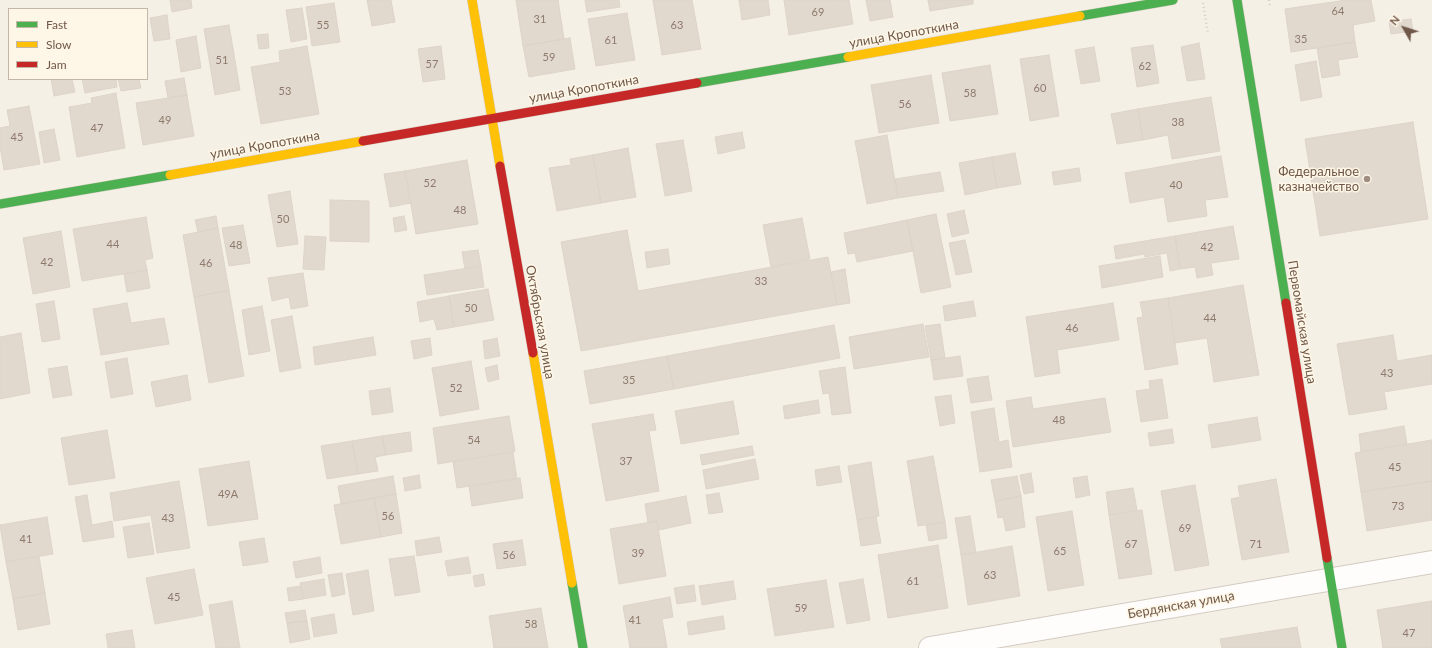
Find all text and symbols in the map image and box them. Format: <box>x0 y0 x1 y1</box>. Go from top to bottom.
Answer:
house number: 64 <box>1332 4 1344 18</box>
house number: 69 <box>812 5 824 19</box>
legend <box>8 8 148 80</box>
north arrow <box>1384 8 1424 48</box>
house number: 31 <box>534 12 546 26</box>
text: N <box>1387 13 1402 28</box>
text: Fast <box>46 17 67 32</box>
street label: улица Кропоткина <box>848 17 960 51</box>
house number: 55 <box>317 18 329 32</box>
house number: 63 <box>671 18 683 32</box>
house number: 35 <box>1295 32 1307 46</box>
house number: 61 <box>605 33 617 47</box>
text: Slow <box>46 37 71 52</box>
house number: 59 <box>543 50 555 64</box>
house number: 51 <box>216 53 228 67</box>
text: Jam <box>46 57 67 72</box>
house number: 57 <box>426 57 438 71</box>
house number: 62 <box>1139 59 1151 73</box>
street label: улица Кропоткина <box>528 72 640 106</box>
house number: 60 <box>1034 81 1046 95</box>
house number: 53 <box>279 84 291 98</box>
house number: 58 <box>964 86 976 100</box>
house number: 56 <box>899 97 911 111</box>
house number: 49 <box>159 113 171 127</box>
house number: 38 <box>1172 115 1184 129</box>
house number: 47 <box>91 121 103 135</box>
street label: улица Кропоткина <box>209 128 321 162</box>
house number: 45 <box>11 130 23 144</box>
place label: Федеральное казначейство <box>1278 164 1359 195</box>
marker: Федеральное казначейство <box>1362 174 1372 184</box>
house number: 52 <box>424 176 436 190</box>
house number: 40 <box>1170 178 1182 192</box>
house number: 48 <box>454 203 466 217</box>
house number: 50 <box>277 212 289 226</box>
house number: 44 <box>107 237 119 251</box>
house number: 48 <box>230 238 242 252</box>
house number: 42 <box>1201 240 1213 254</box>
house number: 42 <box>41 255 53 269</box>
house number: 46 <box>200 256 212 270</box>
street label: Первомайская улица <box>1285 259 1319 385</box>
street label: Октябрьская улица <box>522 264 558 380</box>
house number: 33 <box>755 274 767 288</box>
house number: 50 <box>465 301 477 315</box>
house number: 44 <box>1204 311 1216 325</box>
house number: 46 <box>1066 321 1078 335</box>
house number: 43 <box>1381 366 1393 380</box>
house number: 35 <box>623 373 635 387</box>
house number: 52 <box>450 381 462 395</box>
house number: 48 <box>1053 413 1065 427</box>
house number: 54 <box>468 433 480 447</box>
house number: 37 <box>620 454 632 468</box>
house number: 45 <box>1389 460 1401 474</box>
house number: 49А <box>218 487 238 501</box>
house number: 73 <box>1392 499 1404 513</box>
house number: 56 <box>382 509 394 523</box>
house number: 43 <box>162 511 174 525</box>
house number: 69 <box>1179 521 1191 535</box>
house number: 41 <box>20 532 32 546</box>
house number: 67 <box>1125 537 1137 551</box>
house number: 71 <box>1250 537 1262 551</box>
house number: 65 <box>1054 544 1066 558</box>
house number: 39 <box>632 546 644 560</box>
house number: 56 <box>503 548 515 562</box>
house number: 63 <box>984 568 996 582</box>
house number: 61 <box>907 574 919 588</box>
street label: Бердянская улица <box>1126 588 1236 622</box>
house number: 45 <box>168 590 180 604</box>
house number: 59 <box>795 601 807 615</box>
house number: 41 <box>629 613 641 627</box>
house number: 58 <box>525 617 537 631</box>
house number: 47 <box>1403 626 1415 640</box>

